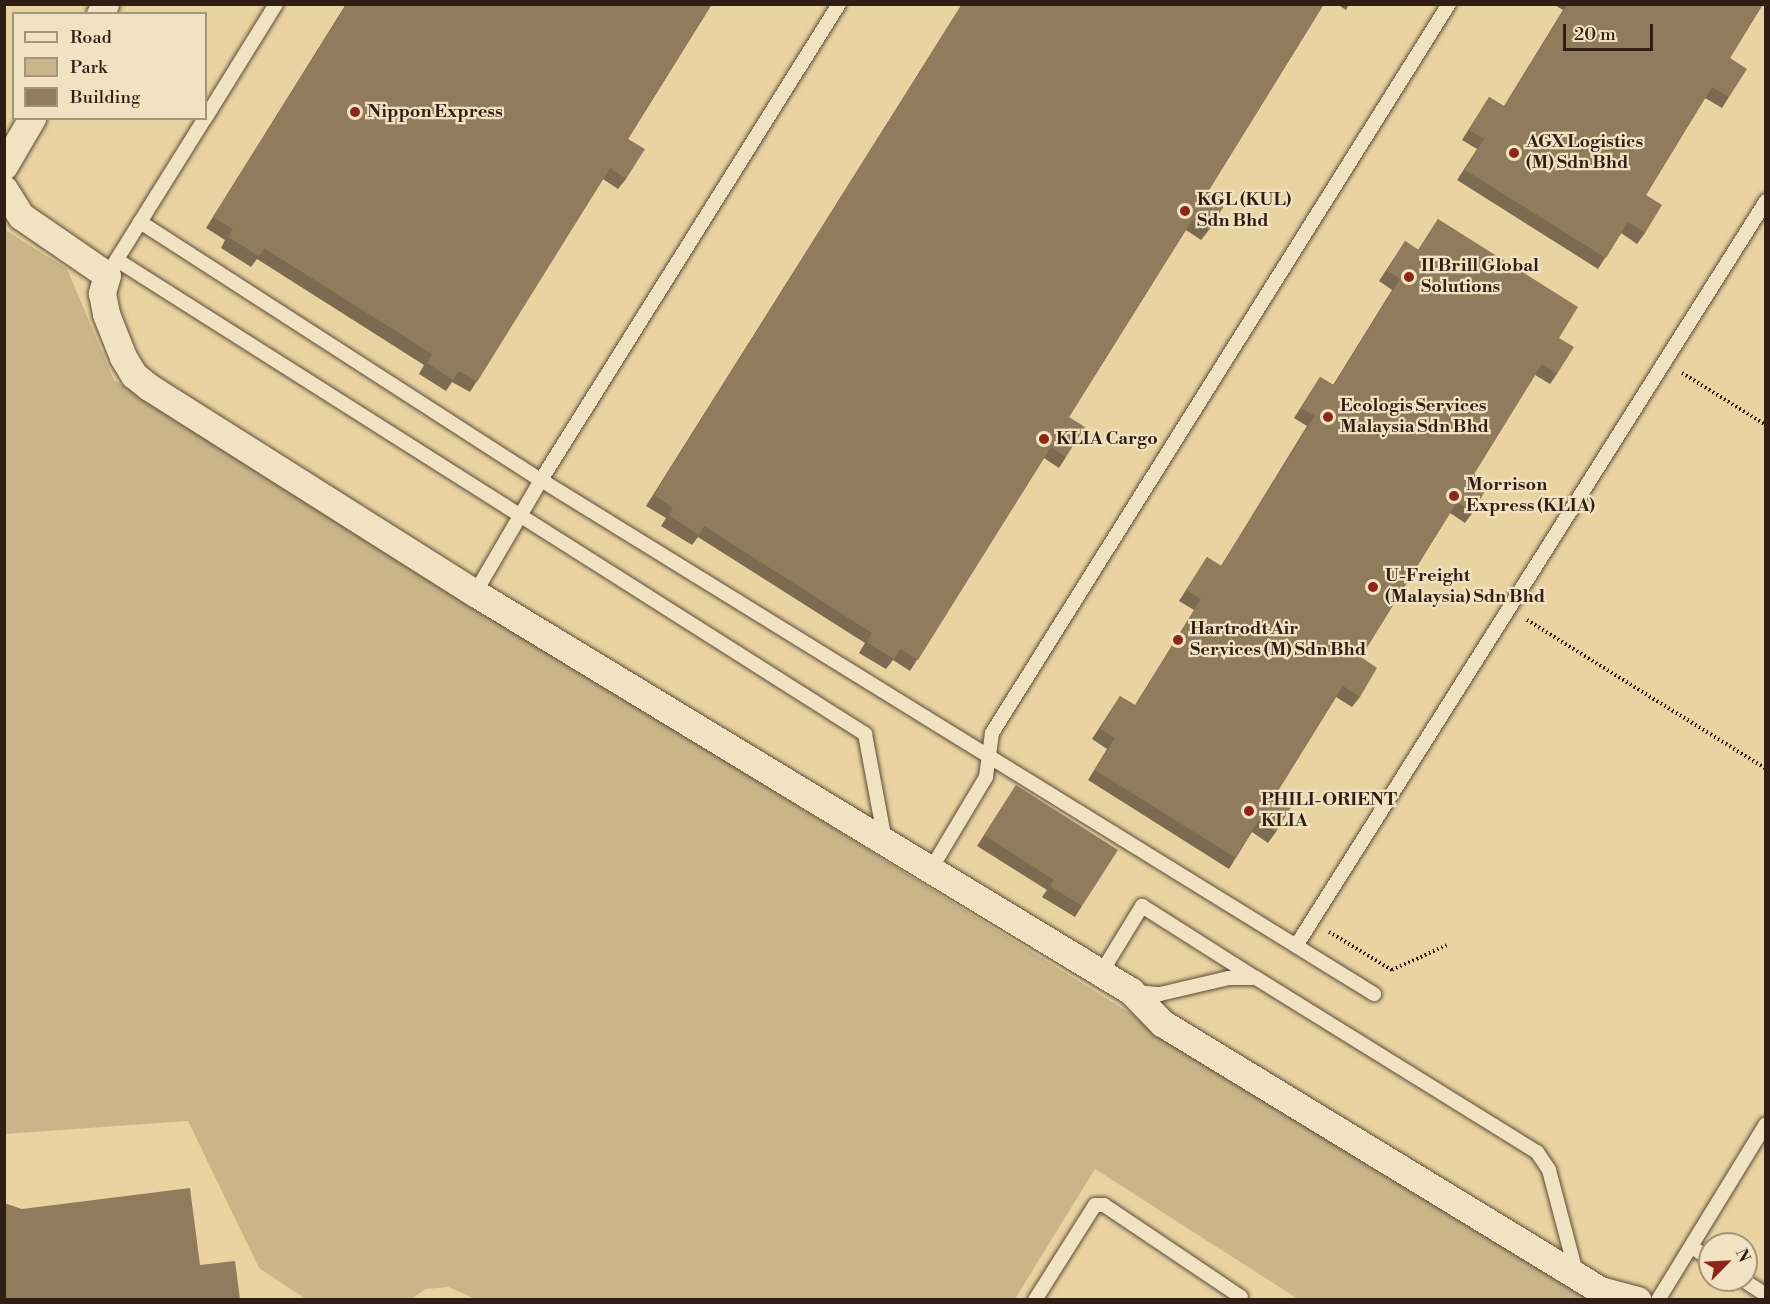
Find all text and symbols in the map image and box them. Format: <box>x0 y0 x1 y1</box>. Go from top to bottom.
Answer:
legend <box>12 12 207 120</box>
scale bar <box>1566 12 1656 50</box>
text: 20 m <box>1574 23 1616 46</box>
text: Road <box>70 26 112 49</box>
text: Park <box>70 56 107 79</box>
text: Building <box>70 86 140 109</box>
place label: Nippon Express <box>367 101 503 123</box>
marker: Nippon Express <box>348 105 362 119</box>
place label: AGX Logistics (M) Sdn Bhd <box>1526 132 1643 174</box>
marker: AGX Logistics (M) Sdn Bhd <box>1507 146 1521 160</box>
place label: KGL (KUL) Sdn Bhd <box>1197 190 1291 232</box>
marker: KGL (KUL) Sdn Bhd <box>1178 204 1192 218</box>
place label: II Brill Global Solutions <box>1421 256 1539 298</box>
marker: II Brill Global Solutions <box>1402 270 1416 284</box>
place label: Ecologis Services Malaysia Sdn Bhd <box>1340 396 1489 438</box>
marker: Ecologis Services Malaysia Sdn Bhd <box>1321 410 1335 424</box>
place label: KLIA Cargo <box>1056 428 1158 450</box>
marker: KLIA Cargo <box>1037 432 1051 446</box>
place label: Morrison Express (KLIA) <box>1466 475 1595 518</box>
marker: Morrison Express (KLIA) <box>1447 489 1461 503</box>
place label: U-Freight (Malaysia) Sdn Bhd <box>1385 566 1545 608</box>
marker: U-Freight (Malaysia) Sdn Bhd <box>1366 580 1380 594</box>
place label: Hartrodt Air Services (M) Sdn Bhd <box>1190 619 1366 662</box>
marker: Hartrodt Air Services (M) Sdn Bhd <box>1171 633 1185 647</box>
place label: PHILI-ORIENT KLIA <box>1261 790 1397 832</box>
marker: PHILI-ORIENT KLIA <box>1242 804 1256 818</box>
north arrow <box>1698 1232 1758 1292</box>
text: N <box>1731 1246 1754 1265</box>

